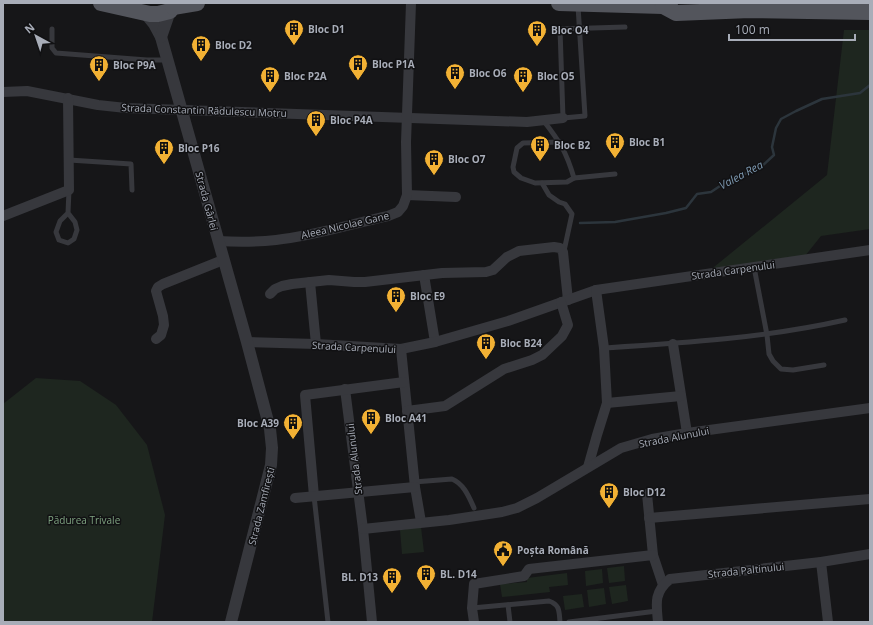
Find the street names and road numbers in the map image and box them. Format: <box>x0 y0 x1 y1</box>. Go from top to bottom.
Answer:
street label: Strada Constantin Rădulescu Motru <box>121 100 287 120</box>
street label: Strada Gârlei <box>192 170 222 232</box>
street label: Aleea Nicolae Gane <box>300 208 391 242</box>
street label: Strada Carpenului <box>690 257 776 283</box>
street label: Strada Carpenului <box>312 338 396 356</box>
street label: Strada Alunului <box>343 423 365 495</box>
street label: Strada Alunului <box>638 423 710 451</box>
street label: Strada Zamfirești <box>245 466 277 546</box>
street label: Strada Paltinului <box>707 559 785 581</box>

